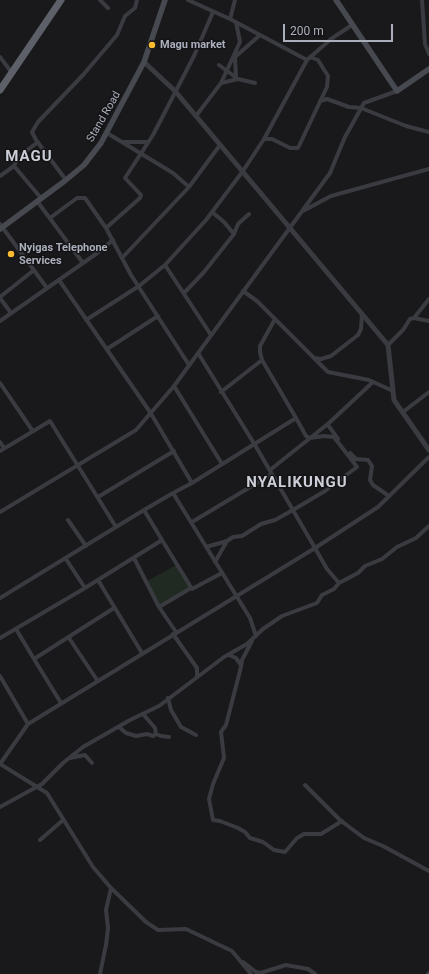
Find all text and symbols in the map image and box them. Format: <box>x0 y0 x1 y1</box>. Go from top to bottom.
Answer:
scale bar <box>285 16 395 42</box>
text: 200 m <box>290 24 324 38</box>
place label: Magu market <box>160 38 226 52</box>
marker: Magu market <box>147 40 157 50</box>
street label: Stand Road <box>84 89 124 145</box>
district label: MAGU <box>5 148 53 166</box>
place label: Nyigas Telephone Services <box>19 241 108 267</box>
marker: Nyigas Telephone Services <box>6 249 16 259</box>
district label: NYALIKUNGU <box>246 474 348 492</box>

